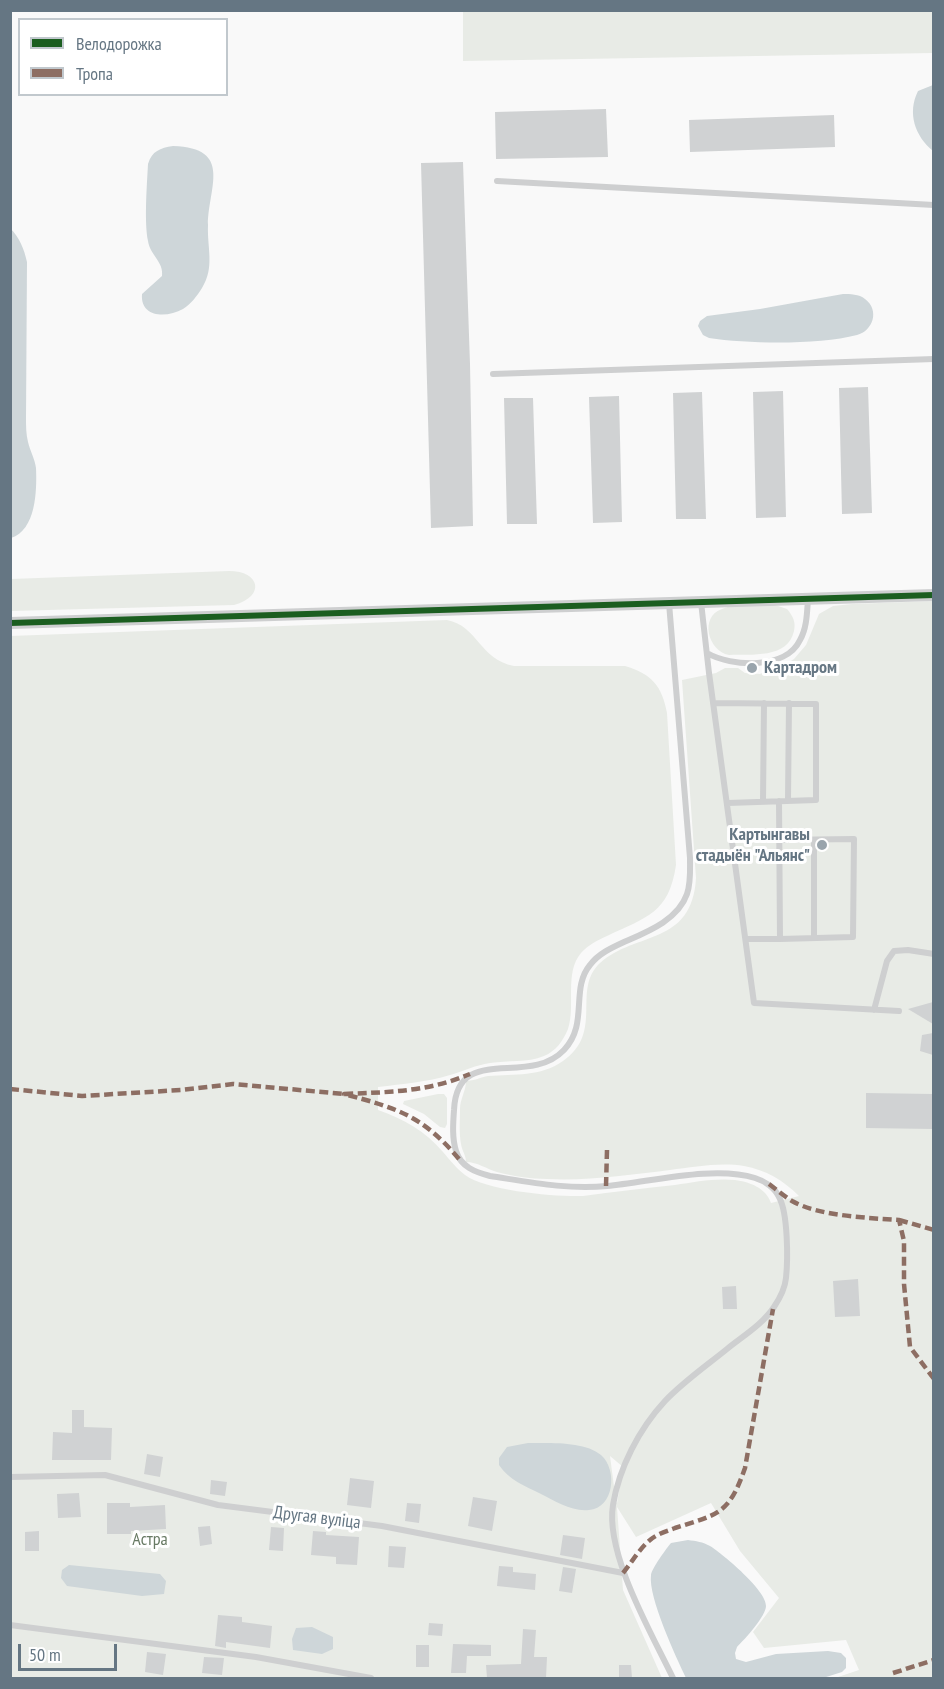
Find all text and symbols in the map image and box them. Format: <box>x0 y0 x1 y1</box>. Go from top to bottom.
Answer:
legend <box>18 18 228 96</box>
text: Велодорожка <box>76 32 162 55</box>
text: Тропа <box>76 62 113 85</box>
place label: Картадром <box>764 657 837 679</box>
marker: Картадром <box>745 661 759 675</box>
place label: Картынгавы стадыён "Альянс" <box>696 824 810 866</box>
marker: Картынгавы стадыён "Альянс" <box>815 838 829 852</box>
street label: Другая вуліца <box>272 1502 362 1534</box>
park label: Астра <box>132 1529 168 1551</box>
scale bar <box>21 1632 120 1670</box>
text: 50 m <box>29 1643 61 1666</box>

